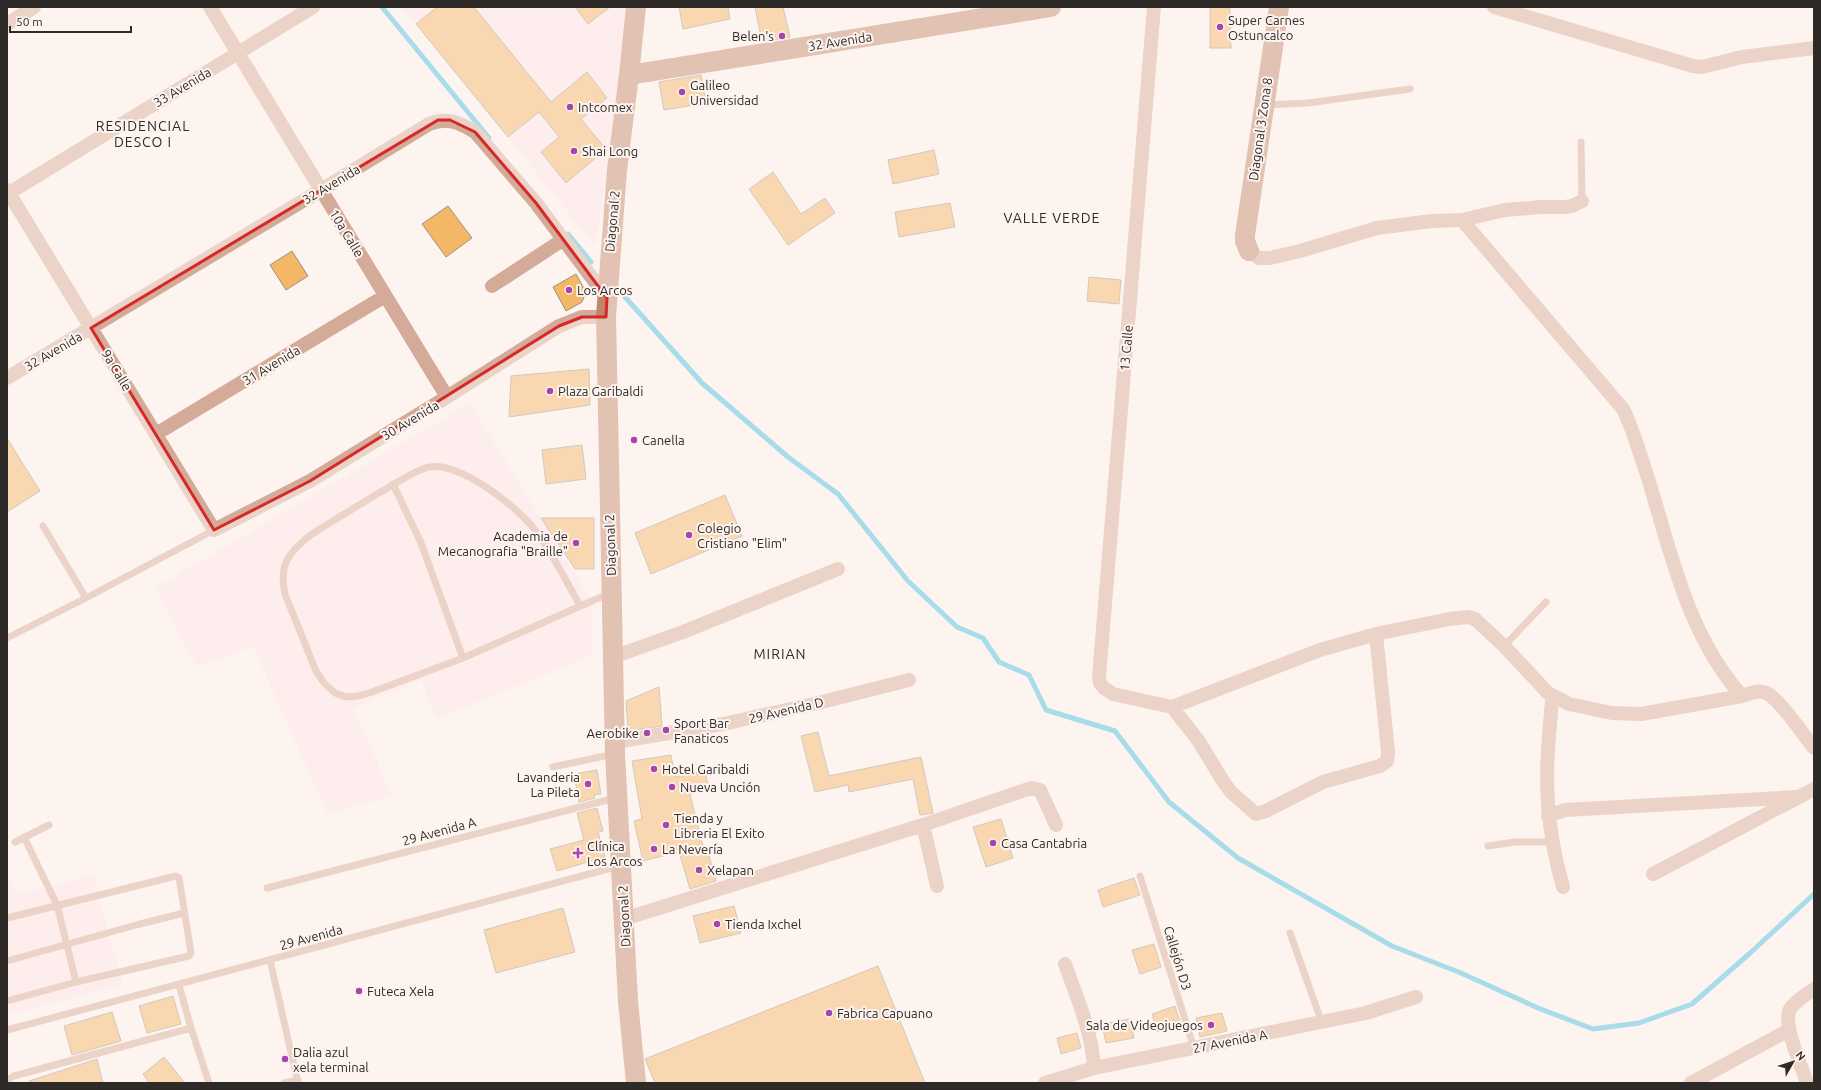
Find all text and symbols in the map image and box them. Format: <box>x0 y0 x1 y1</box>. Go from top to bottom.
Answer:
scale bar <box>10 8 131 34</box>
place label: Super Carnes Ostuncalco <box>1228 13 1305 42</box>
text: 50 m <box>16 15 43 28</box>
marker: Super Carnes Ostuncalco <box>1215 22 1225 32</box>
place label: Belen's <box>732 29 774 43</box>
street label: 32 Avenida <box>807 29 873 53</box>
marker: Belen's <box>777 31 787 41</box>
street label: 33 Avenida <box>151 64 213 110</box>
street label: Diagonal 3 Zona 8 <box>1246 76 1274 182</box>
place label: Galileo Universidad <box>690 78 759 107</box>
marker: Galileo Universidad <box>677 87 687 97</box>
place label: Intcomex <box>578 100 633 114</box>
marker: Intcomex <box>565 102 575 112</box>
district label: RESIDENCIAL DESCO I <box>96 118 190 150</box>
place label: Shai Long <box>582 144 638 158</box>
marker: Shai Long <box>569 146 579 156</box>
street label: 32 Avenida <box>300 161 362 207</box>
street label: Diagonal 2 <box>602 190 622 252</box>
street label: 10a Calle <box>327 207 367 259</box>
district label: VALLE VERDE <box>1004 210 1100 226</box>
place label: Los Arcos <box>577 283 633 297</box>
marker: Los Arcos <box>564 285 574 295</box>
street label: 13 Calle <box>1117 324 1135 372</box>
street label: 32 Avenida <box>22 329 84 373</box>
street label: 31 Avenida <box>240 342 302 388</box>
street label: 9a Calle <box>99 347 135 393</box>
place label: Plaza Garibaldi <box>558 384 643 398</box>
marker: Plaza Garibaldi <box>545 386 555 396</box>
street label: 30 Avenida <box>379 397 441 443</box>
place label: Canella <box>642 433 685 447</box>
marker: Canella <box>629 435 639 445</box>
street label: Diagonal 2 <box>602 514 618 576</box>
place label: Colegio Cristiano "Elim" <box>697 521 787 550</box>
place label: Academia de Mecanografia "Braille" <box>438 529 568 558</box>
marker: Colegio Cristiano "Elim" <box>684 530 694 540</box>
marker: Academia de Mecanografia "Braille" <box>571 538 581 548</box>
district label: MIRIAN <box>753 646 807 662</box>
street label: 29 Avenida D <box>747 695 825 725</box>
place label: Sport Bar Fanaticos <box>674 716 729 745</box>
marker: Sport Bar Fanaticos <box>661 725 671 735</box>
place label: Aerobike <box>587 726 639 740</box>
marker: Aerobike <box>642 728 652 738</box>
place label: Hotel Garibaldi <box>662 762 749 776</box>
marker: Hotel Garibaldi <box>649 764 659 774</box>
place label: Lavanderia La Pileta <box>517 770 580 799</box>
marker: Lavanderia La Pileta <box>583 779 593 789</box>
place label: Nueva Unción <box>680 780 760 794</box>
marker: Nueva Unción <box>667 782 677 792</box>
place label: Tienda y Libreria El Exito <box>674 811 765 840</box>
street label: 29 Avenida A <box>401 814 478 848</box>
marker: Tienda y Libreria El Exito <box>661 820 671 830</box>
place label: Casa Cantabria <box>1001 836 1087 850</box>
marker: Casa Cantabria <box>988 838 998 848</box>
place label: Clínica Los Arcos <box>587 839 643 868</box>
place label: La Nevería <box>662 842 723 856</box>
marker: La Nevería <box>649 844 659 854</box>
marker: Clínica Los Arcos <box>572 847 584 859</box>
place label: Xelapan <box>707 863 754 877</box>
marker: Xelapan <box>694 865 704 875</box>
street label: Diagonal 2 <box>615 885 633 947</box>
place label: Tienda Ixchel <box>725 917 802 931</box>
marker: Tienda Ixchel <box>712 919 722 929</box>
street label: 29 Avenida <box>278 922 344 952</box>
street label: Callejón D3 <box>1162 924 1194 992</box>
place label: Futeca Xela <box>367 984 434 998</box>
marker: Futeca Xela <box>354 986 364 996</box>
place label: Fabrica Capuano <box>837 1006 933 1020</box>
marker: Fabrica Capuano <box>824 1008 834 1018</box>
place label: Sala de Videojuegos <box>1086 1018 1203 1032</box>
marker: Sala de Videojuegos <box>1206 1020 1216 1030</box>
street label: 27 Avenida A <box>1192 1027 1269 1055</box>
north arrow <box>1773 1042 1813 1082</box>
place label: Dalia azul xela terminal <box>293 1045 369 1074</box>
text: N <box>1794 1049 1808 1063</box>
marker: Dalia azul xela terminal <box>280 1054 290 1064</box>

